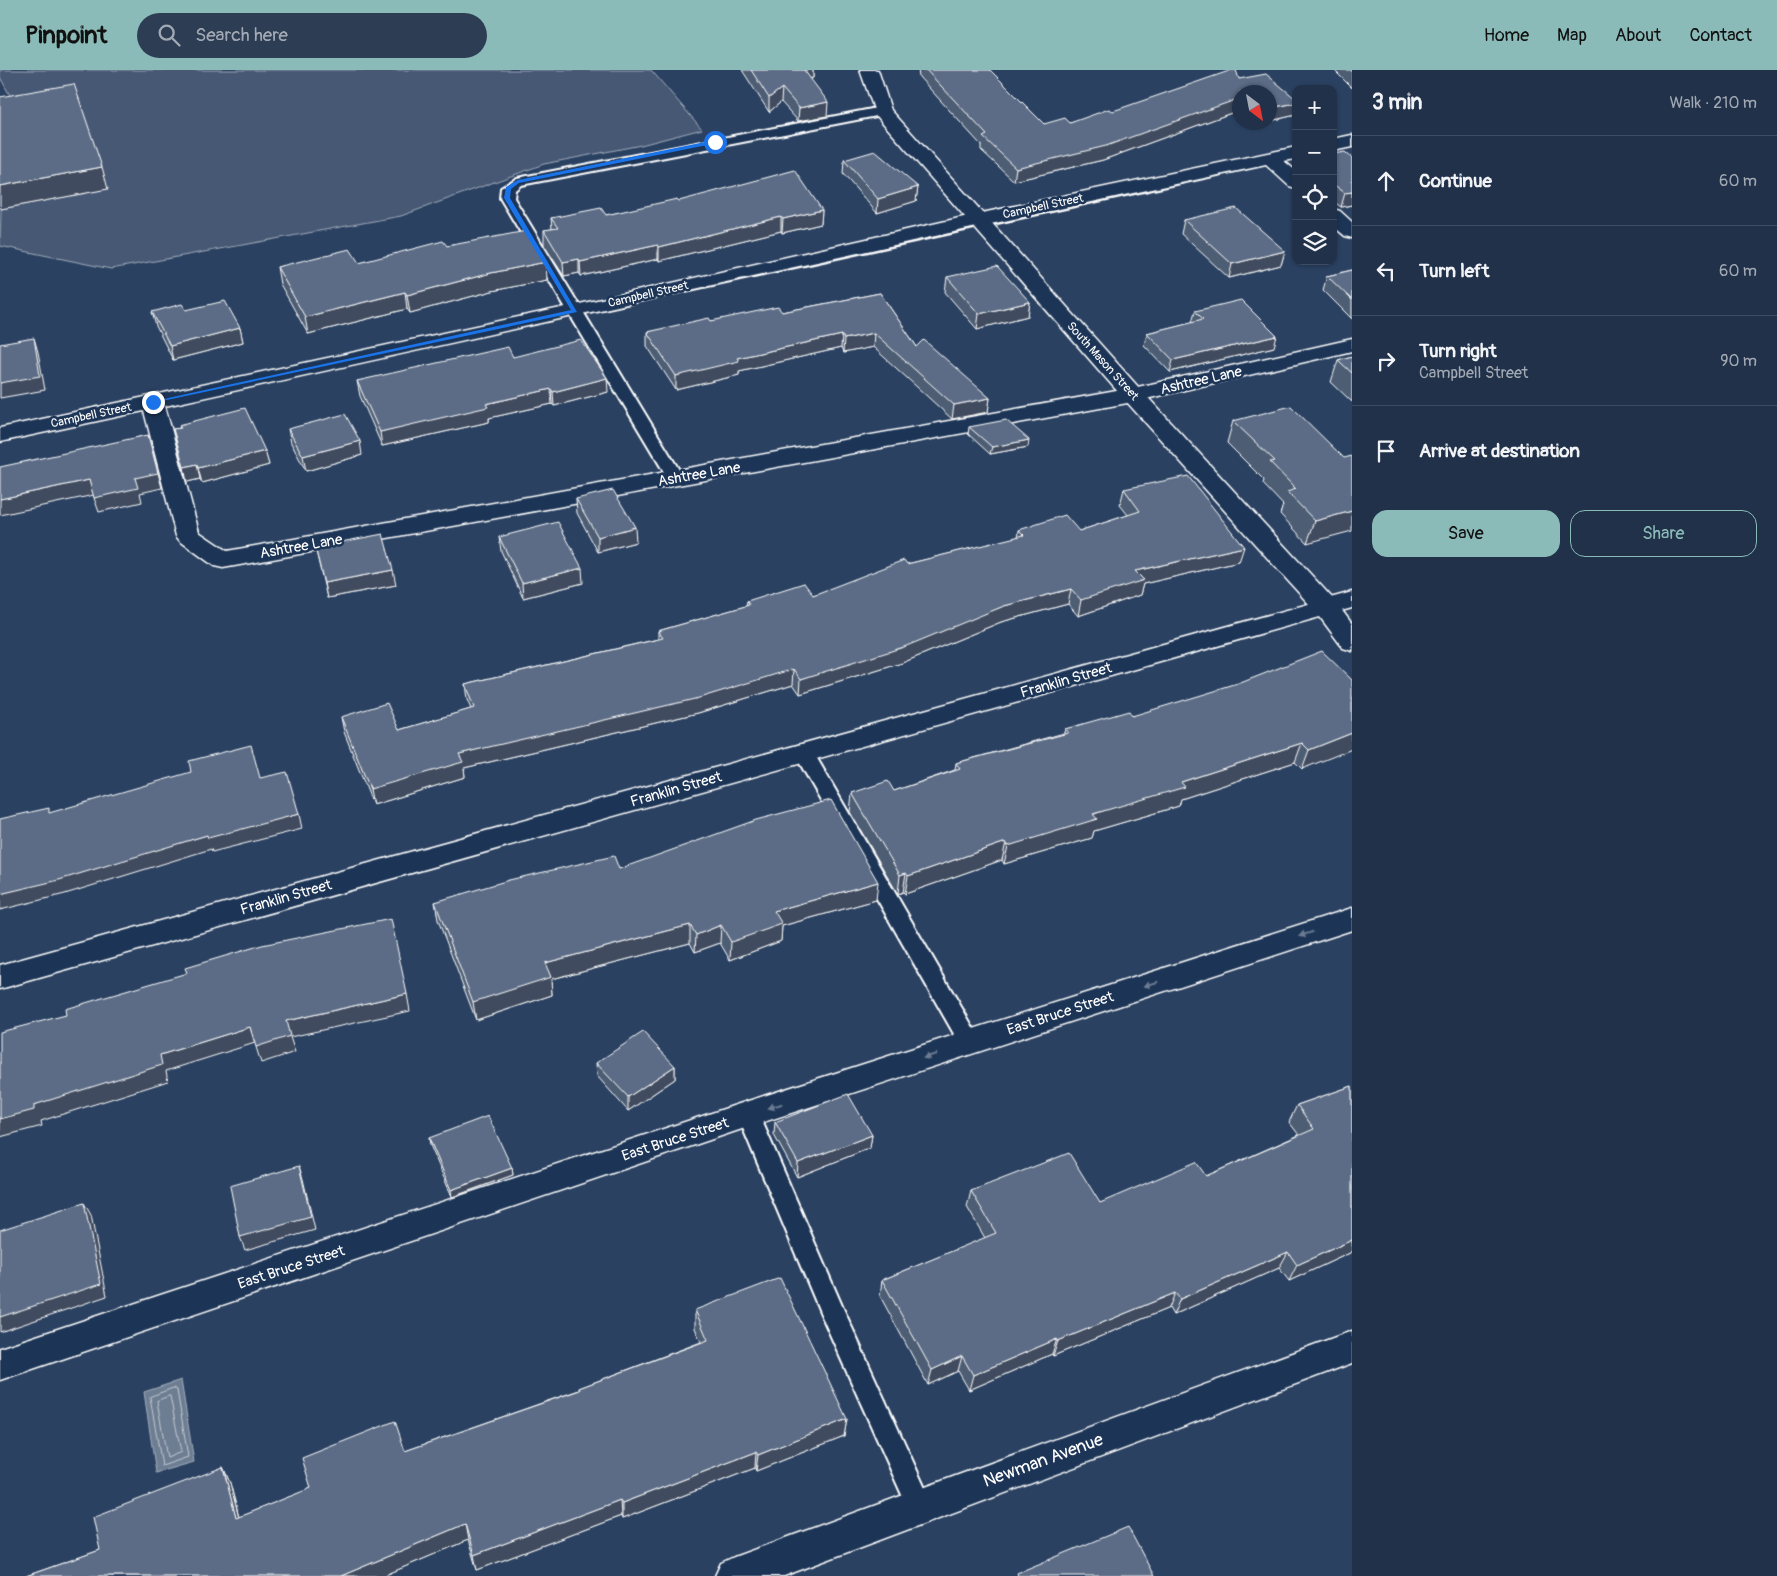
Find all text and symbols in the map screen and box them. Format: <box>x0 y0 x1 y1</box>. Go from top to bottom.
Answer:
search box <box>137 13 487 58</box>
text: Pinpoint <box>25 21 107 50</box>
icon: search <box>155 21 183 49</box>
text: Search here <box>195 23 288 47</box>
text: Home <box>1484 24 1529 47</box>
text: Map <box>1557 24 1587 47</box>
text: About <box>1615 24 1661 47</box>
text: Contact <box>1689 24 1752 47</box>
north arrow <box>1232 85 1277 130</box>
map controls <box>1292 85 1337 265</box>
button: + <box>1292 85 1337 130</box>
text: 3 min <box>1372 89 1422 116</box>
text: Walk · 210 m <box>1669 93 1757 113</box>
button: − <box>1292 130 1337 175</box>
route start <box>704 131 727 154</box>
icon: ahead <box>1372 167 1400 195</box>
text: Continue <box>1419 169 1492 193</box>
text: 60 m <box>1719 171 1757 191</box>
button: locate <box>1292 175 1337 220</box>
street label: Campbell Street <box>1001 191 1085 222</box>
button: layers <box>1292 220 1337 265</box>
icon: left <box>1372 257 1400 285</box>
text: Turn left <box>1419 259 1489 283</box>
text: 60 m <box>1719 261 1757 281</box>
street label: Campbell Street <box>606 278 690 311</box>
street label: South Mason Street <box>1063 319 1142 404</box>
text: Turn right <box>1419 339 1497 363</box>
icon: right <box>1372 347 1400 375</box>
text: 90 m <box>1720 351 1757 371</box>
street label: Ashtree Lane <box>1158 362 1245 399</box>
text: Campbell Street <box>1419 363 1528 383</box>
route end <box>142 391 165 414</box>
street label: Campbell Street <box>49 400 133 431</box>
icon: arrive <box>1372 437 1400 465</box>
text: Arrive at destination <box>1419 439 1580 463</box>
street label: Ashtree Lane <box>656 458 742 491</box>
button: Save <box>1372 510 1560 557</box>
button: Share <box>1570 510 1757 557</box>
street label: Ashtree Lane <box>258 530 344 563</box>
street label: Franklin Street <box>1018 658 1115 703</box>
street label: Franklin Street <box>628 767 725 812</box>
street label: Franklin Street <box>238 875 335 920</box>
one-way arrow <box>1298 931 1313 938</box>
one-way arrow <box>1143 980 1158 988</box>
street label: East Bruce Street <box>1004 987 1117 1040</box>
one-way arrow <box>922 1052 937 1060</box>
one-way arrow <box>768 1102 783 1110</box>
street label: East Bruce Street <box>619 1113 732 1166</box>
street label: East Bruce Street <box>235 1241 348 1294</box>
street label: Newman Avenue <box>980 1428 1107 1493</box>

